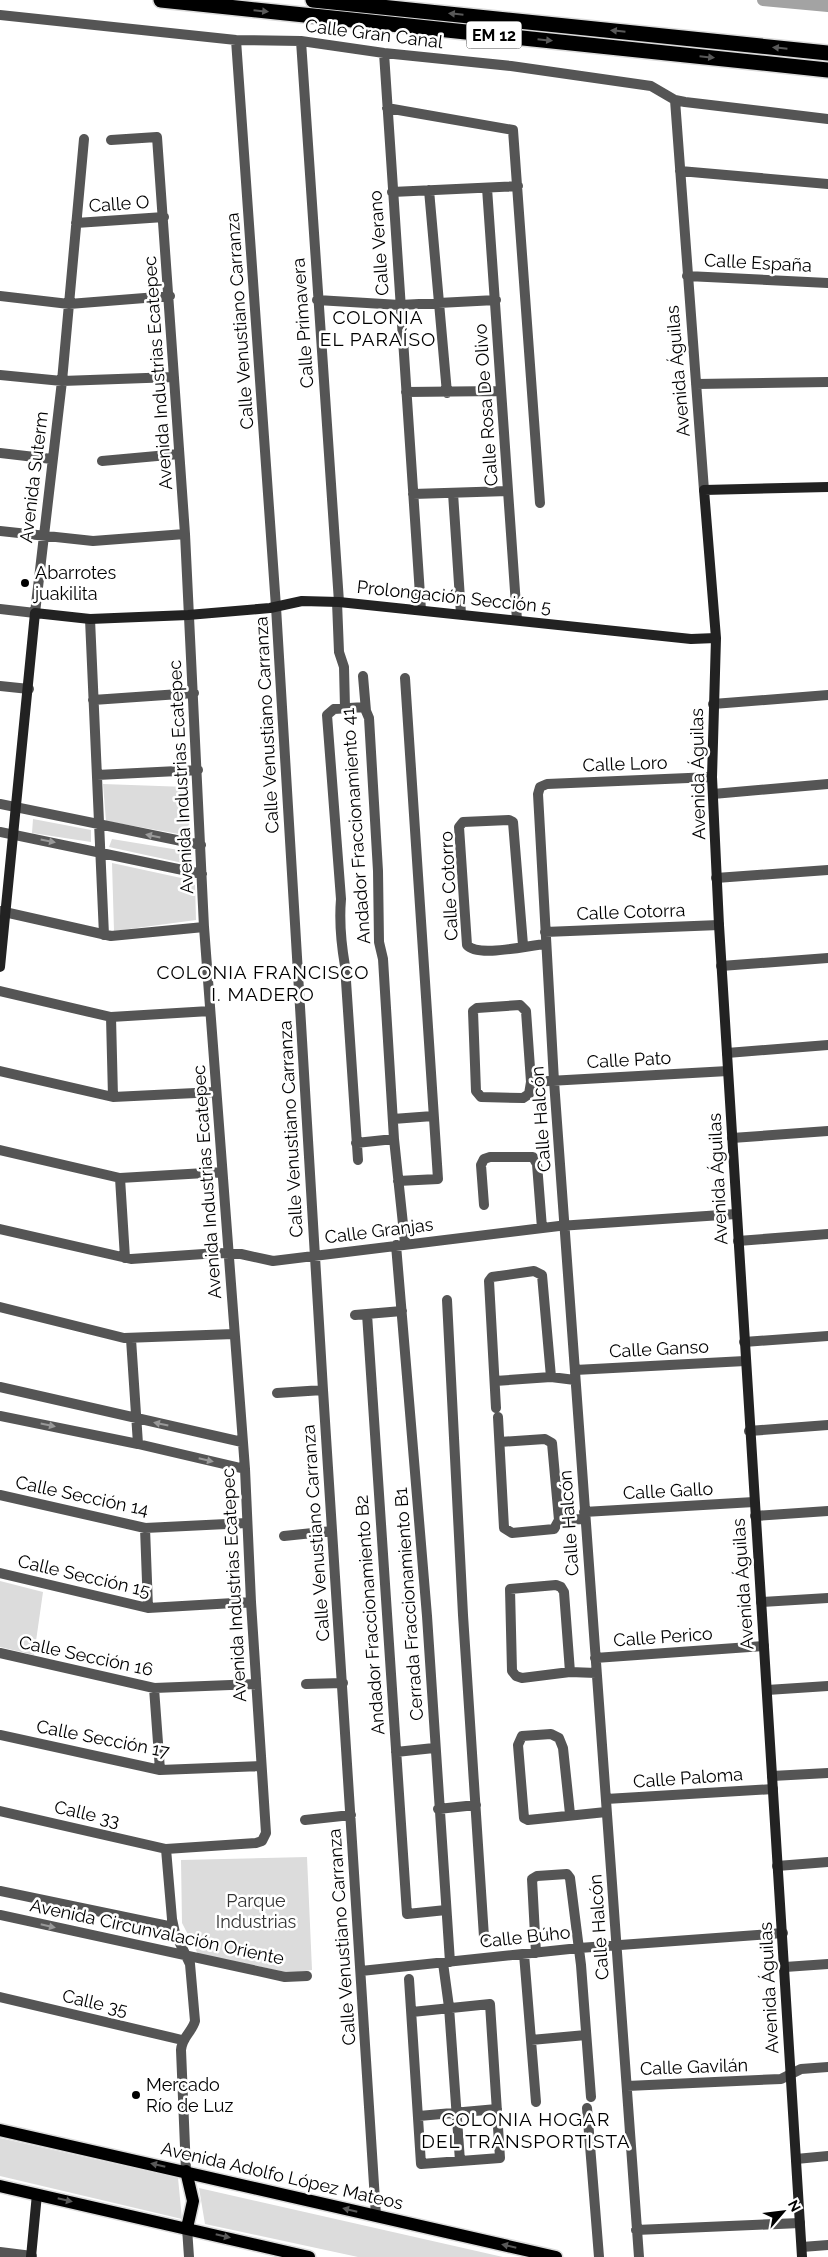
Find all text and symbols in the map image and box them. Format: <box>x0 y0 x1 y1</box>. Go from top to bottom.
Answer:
one-way arrow <box>254 7 270 15</box>
one-way arrow <box>448 10 464 18</box>
street label: Calle Gran Canal <box>304 15 444 52</box>
road number: EM 12 <box>466 22 522 48</box>
one-way arrow <box>610 27 626 35</box>
one-way arrow <box>537 36 553 44</box>
one-way arrow <box>771 44 787 52</box>
one-way arrow <box>699 53 715 61</box>
street label: Calle Verano <box>364 189 393 296</box>
street label: Calle O <box>88 191 150 216</box>
street label: Calle Venustiano Carranza <box>221 212 258 430</box>
street label: Calle España <box>704 249 812 276</box>
street label: Avenida Industrias Ecatepec <box>139 255 176 491</box>
street label: Calle Primavera <box>287 257 318 389</box>
street label: Avenida Águilas <box>660 304 694 438</box>
district label: COLONIA EL PARAÍSO <box>320 306 436 350</box>
street label: Calle Rosa De Olivo <box>469 323 502 487</box>
street label: Avenida Suterm <box>15 410 52 544</box>
place label: Abarrotes juakilita <box>32 562 116 604</box>
street label: Prolongación Sección 5 <box>356 576 552 617</box>
marker: Abarrotes juakilita <box>19 577 31 589</box>
street label: Calle Venustiano Carranza <box>250 616 283 834</box>
street label: Avenida Industrias Ecatepec <box>164 659 197 895</box>
street label: Andador Fraccionamiento 41 <box>337 707 374 945</box>
street label: Avenida Águilas <box>685 708 709 840</box>
street label: Calle Loro <box>582 752 668 775</box>
street label: Calle Cotorro <box>435 830 462 941</box>
one-way arrow <box>145 831 161 839</box>
one-way arrow <box>40 838 56 846</box>
street label: Calle Cotorra <box>576 899 686 924</box>
district label: COLONIA FRANCISCO I. MADERO <box>157 961 369 1005</box>
street label: Calle Venustiano Carranza <box>274 1020 307 1238</box>
street label: Calle Pato <box>586 1047 672 1072</box>
street label: Avenida Industrias Ecatepec <box>188 1064 225 1300</box>
street label: Calle Halcón <box>526 1065 555 1173</box>
street label: Avenida Águilas <box>703 1112 731 1245</box>
street label: Calle Granjas <box>323 1213 435 1248</box>
street label: Calle Ganso <box>609 1335 710 1362</box>
one-way arrow <box>153 1420 168 1428</box>
one-way arrow <box>40 1422 56 1430</box>
street label: Calle Venustiano Carranza <box>297 1424 334 1642</box>
one-way arrow <box>199 1456 214 1464</box>
street label: Avenida Industrias Ecatepec <box>217 1467 250 1703</box>
street label: Calle Halcón <box>554 1469 583 1577</box>
street label: Calle Sección 14 <box>14 1471 151 1520</box>
street label: Calle Gallo <box>622 1478 714 1503</box>
street label: Cerrada Fraccionamiento B1 <box>390 1486 427 1721</box>
street label: Andador Fraccionamiento B2 <box>351 1494 388 1736</box>
street label: Avenida Águilas <box>726 1517 758 1651</box>
street label: Calle Sección 15 <box>16 1550 153 1601</box>
street label: Calle Perico <box>613 1623 714 1650</box>
street label: Calle Sección 16 <box>17 1631 155 1680</box>
street label: Calle Sección 17 <box>35 1715 172 1762</box>
street label: Calle Paloma <box>632 1763 744 1792</box>
street label: Calle 33 <box>52 1796 122 1831</box>
street label: Calle Venustiano Carranza <box>323 1828 360 2046</box>
street label: Calle Halcón <box>584 1873 613 1981</box>
park label: Parque Industrias <box>216 1890 296 1932</box>
street label: Avenida Circunvalación Oriente <box>28 1894 286 1969</box>
street label: Calle Búho <box>479 1921 572 1952</box>
street label: Avenida Águilas <box>754 1921 782 2054</box>
one-way arrow <box>40 1922 56 1930</box>
street label: Calle 35 <box>60 1985 130 2020</box>
street label: Calle Gavilán <box>640 2054 748 2079</box>
place label: Mercado Río de Luz <box>146 2074 233 2116</box>
marker: Mercado Río de Luz <box>130 2089 142 2101</box>
district label: COLONIA HOGAR DEL TRANSPORTISTA <box>421 2108 631 2152</box>
street label: Avenida Adolfo López Mateos <box>159 2137 405 2214</box>
one-way arrow <box>150 2161 165 2169</box>
north arrow <box>758 2187 808 2237</box>
one-way arrow <box>57 2196 72 2204</box>
text: N <box>785 2197 804 2214</box>
one-way arrow <box>343 2206 358 2214</box>
one-way arrow <box>216 2232 231 2240</box>
one-way arrow <box>501 2242 516 2250</box>

